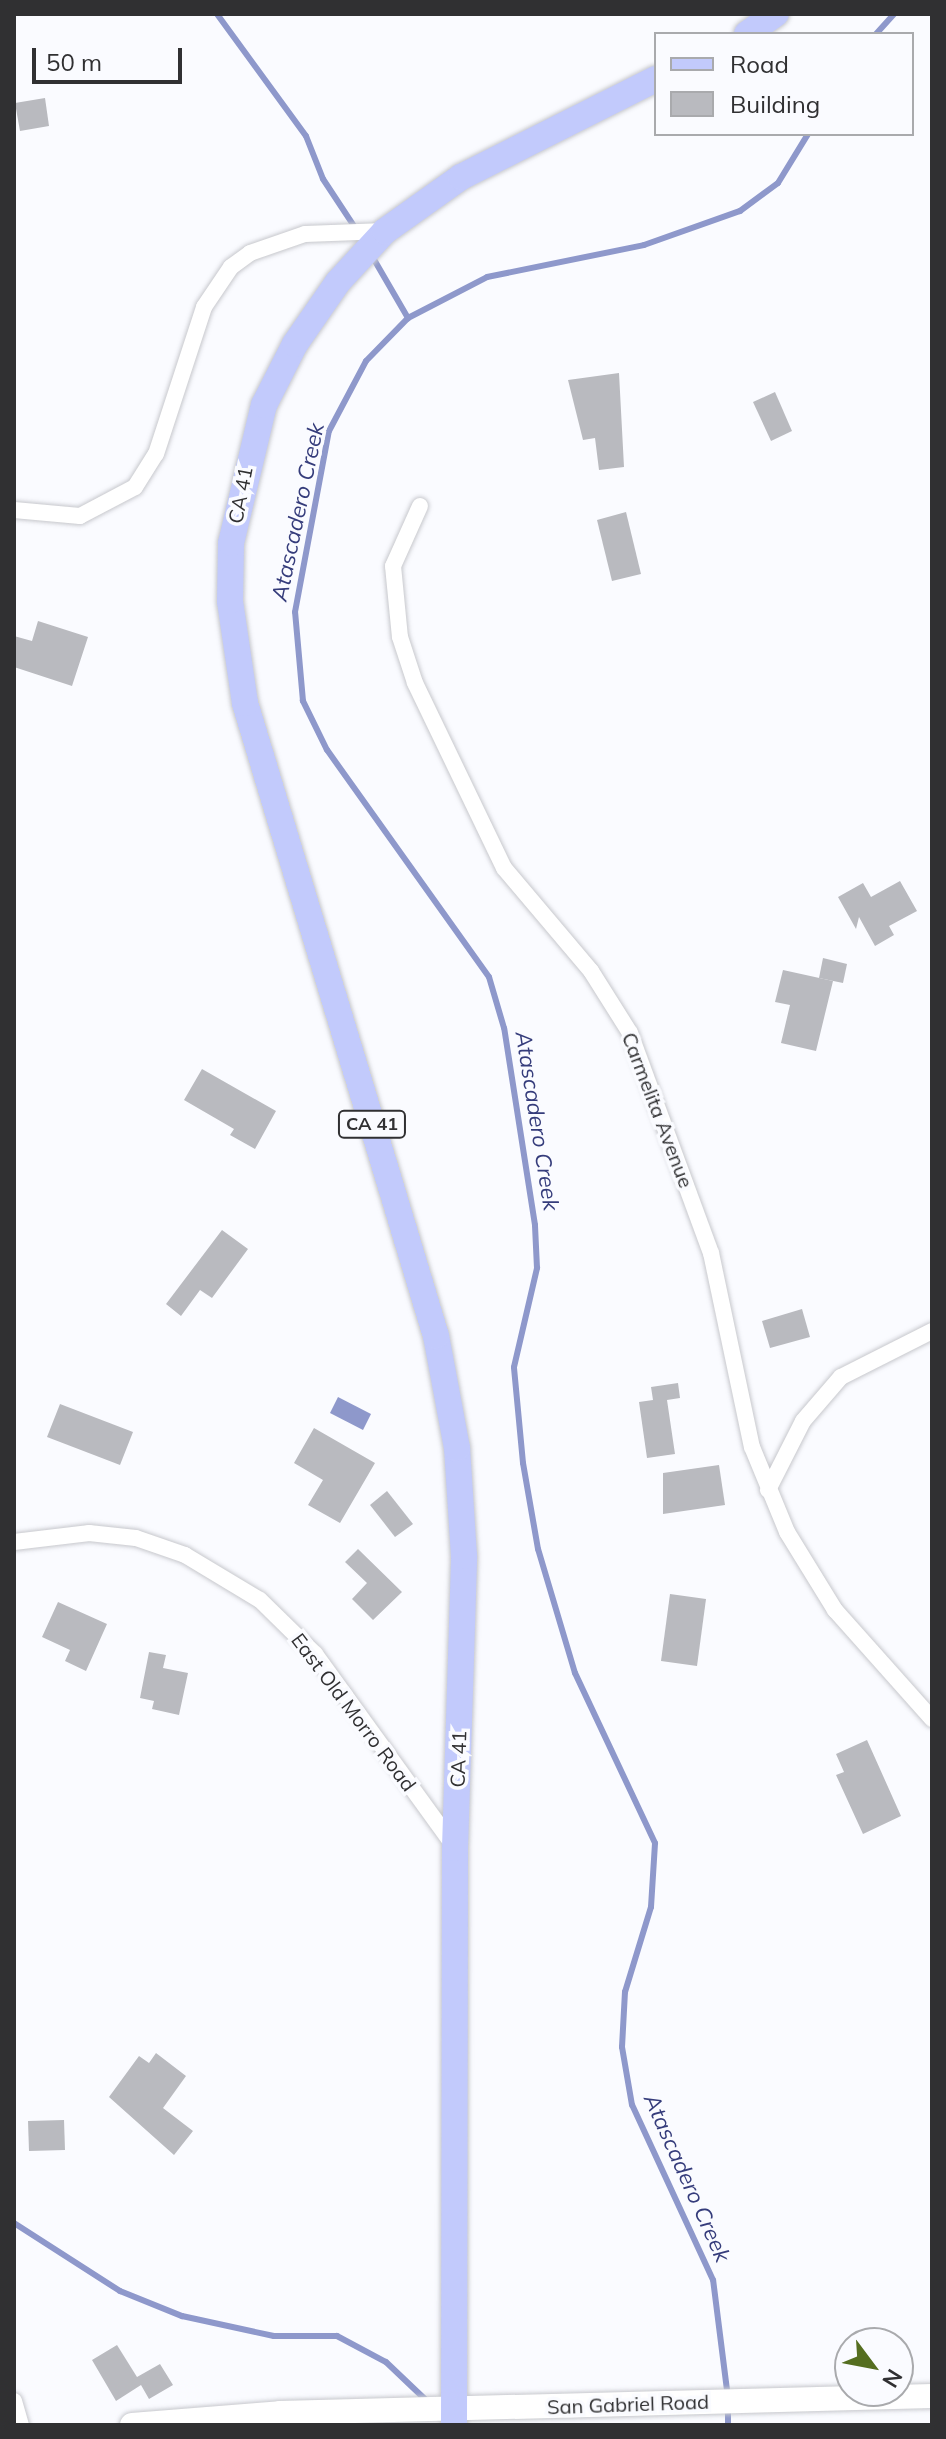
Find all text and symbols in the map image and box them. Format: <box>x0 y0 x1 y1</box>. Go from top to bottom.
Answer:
scale bar <box>36 32 186 82</box>
legend <box>654 32 914 136</box>
text: 50 m <box>46 47 102 77</box>
text: Road <box>730 49 789 79</box>
text: Building <box>730 89 820 119</box>
water label: Atascadero Creek <box>266 421 330 603</box>
street label: CA 41 <box>223 465 257 525</box>
water label: Atascadero Creek <box>510 1029 564 1213</box>
street label: Carmelita Avenue <box>617 1029 699 1191</box>
road number: CA 41 <box>336 1110 408 1138</box>
street label: East Old Morro Road <box>287 1628 421 1796</box>
street label: CA 41 <box>445 1730 471 1788</box>
water label: Atascadero Creek <box>638 2090 736 2266</box>
north arrow <box>834 2327 914 2407</box>
text: N <box>876 2364 909 2393</box>
street label: San Gabriel Road <box>547 2389 709 2419</box>

